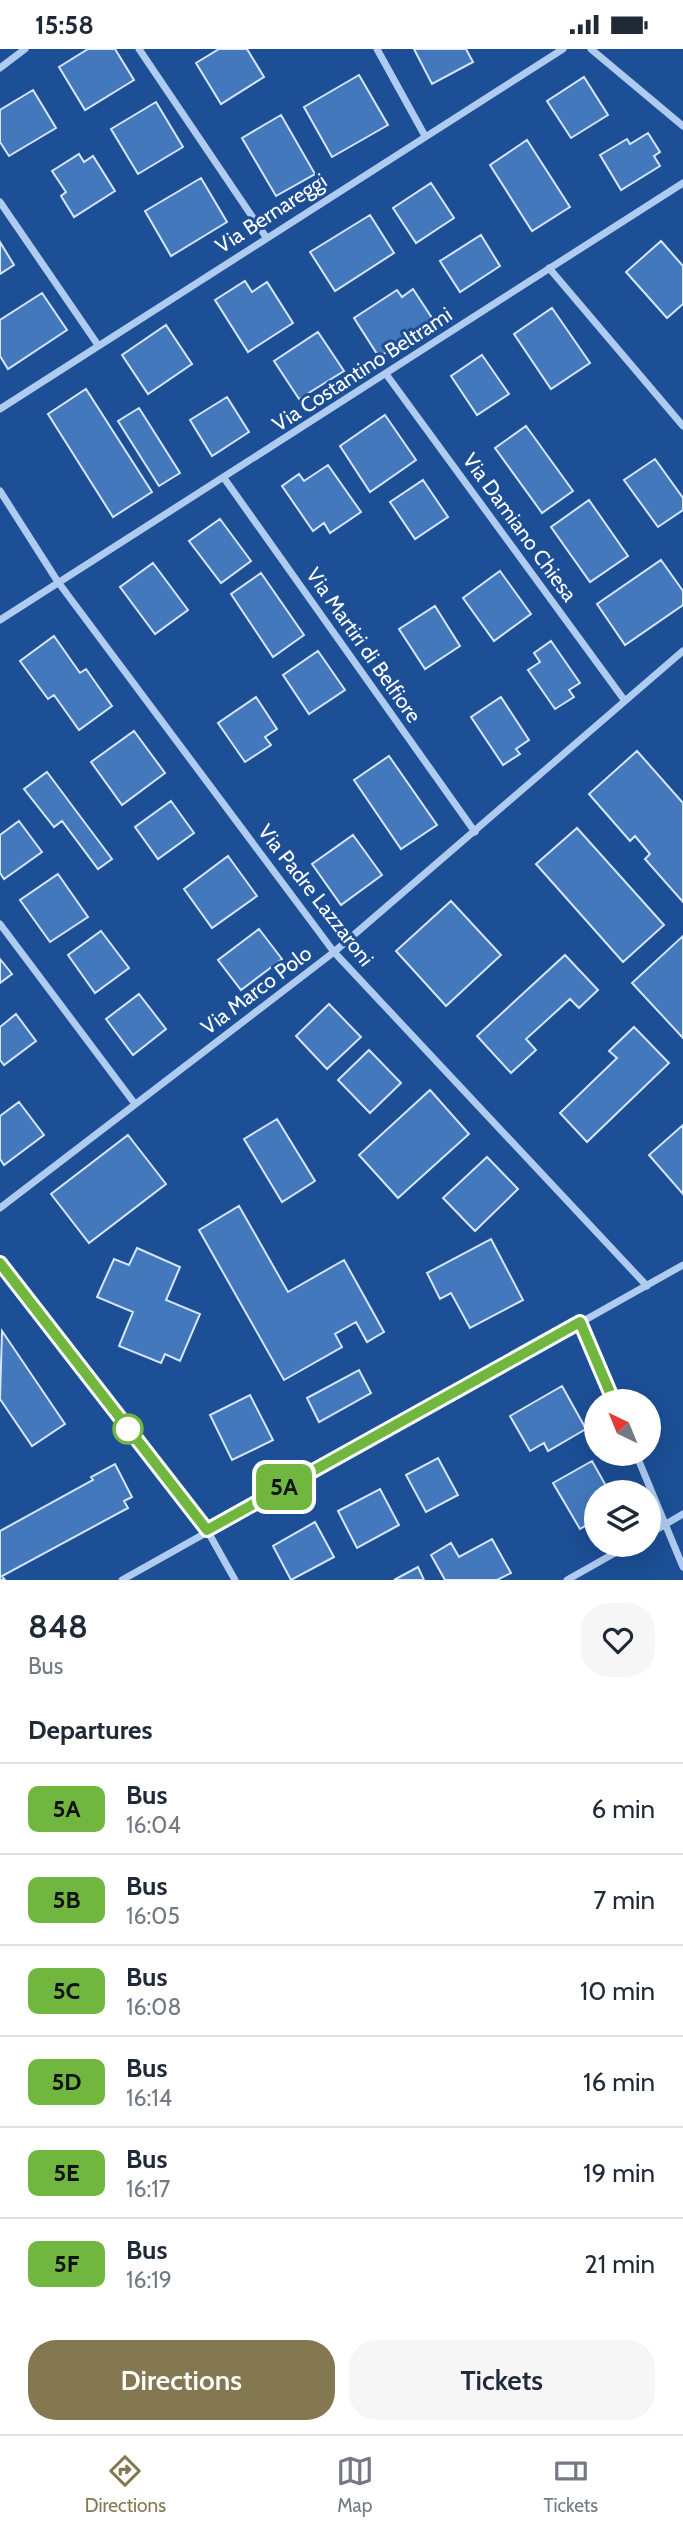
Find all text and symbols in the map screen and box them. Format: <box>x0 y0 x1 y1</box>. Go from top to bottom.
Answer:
text: 15:58 <box>35 9 94 41</box>
street label: Via Bernareggi <box>211 168 331 258</box>
street label: Via Costantino Beltrami <box>268 302 456 436</box>
street label: Via Damiano Chiesa <box>458 448 582 606</box>
street label: Via Martiri di Belfiore <box>301 563 427 727</box>
street label: Via Padre Lazzaroni <box>253 819 379 971</box>
street label: Via Marco Polo <box>196 940 316 1040</box>
north arrow <box>584 1389 662 1467</box>
map controls <box>584 1389 661 1557</box>
unlabelled marker <box>113 1414 143 1444</box>
line badge: 5A <box>252 1464 316 1510</box>
text: 5A <box>270 1472 298 1501</box>
button: layers <box>584 1480 661 1557</box>
button: heart <box>581 1603 655 1677</box>
text: 848 <box>28 1606 88 1646</box>
text: Bus <box>28 1652 63 1680</box>
text: Departures <box>28 1714 152 1746</box>
text: Bus <box>126 1779 167 1811</box>
text: 6 min <box>592 1793 655 1825</box>
text: 5A <box>53 1794 80 1823</box>
text: 16:04 <box>126 1811 181 1839</box>
text: Bus <box>126 1870 167 1902</box>
text: 7 min <box>593 1884 655 1916</box>
text: 5B <box>53 1885 80 1914</box>
text: 16:05 <box>126 1902 180 1930</box>
text: Bus <box>126 1961 167 1993</box>
text: 10 min <box>580 1975 655 2007</box>
text: 5C <box>53 1976 80 2005</box>
text: 16:08 <box>126 1993 181 2021</box>
text: Bus <box>126 2052 167 2084</box>
text: 16 min <box>583 2066 655 2098</box>
text: 5D <box>51 2067 82 2096</box>
text: 16:14 <box>126 2084 172 2112</box>
text: Bus <box>126 2143 167 2175</box>
text: 19 min <box>583 2157 655 2189</box>
text: 5E <box>53 2158 80 2187</box>
text: 16:17 <box>126 2175 170 2203</box>
text: Bus <box>126 2234 167 2266</box>
text: 21 min <box>584 2248 655 2280</box>
text: 5F <box>54 2249 79 2278</box>
text: 16:19 <box>126 2266 172 2294</box>
button: Directions <box>28 2340 335 2420</box>
button: Tickets <box>349 2340 655 2420</box>
tab: Directions <box>85 2452 166 2517</box>
tab: Map <box>336 2452 374 2517</box>
tab: Tickets <box>543 2452 598 2517</box>

